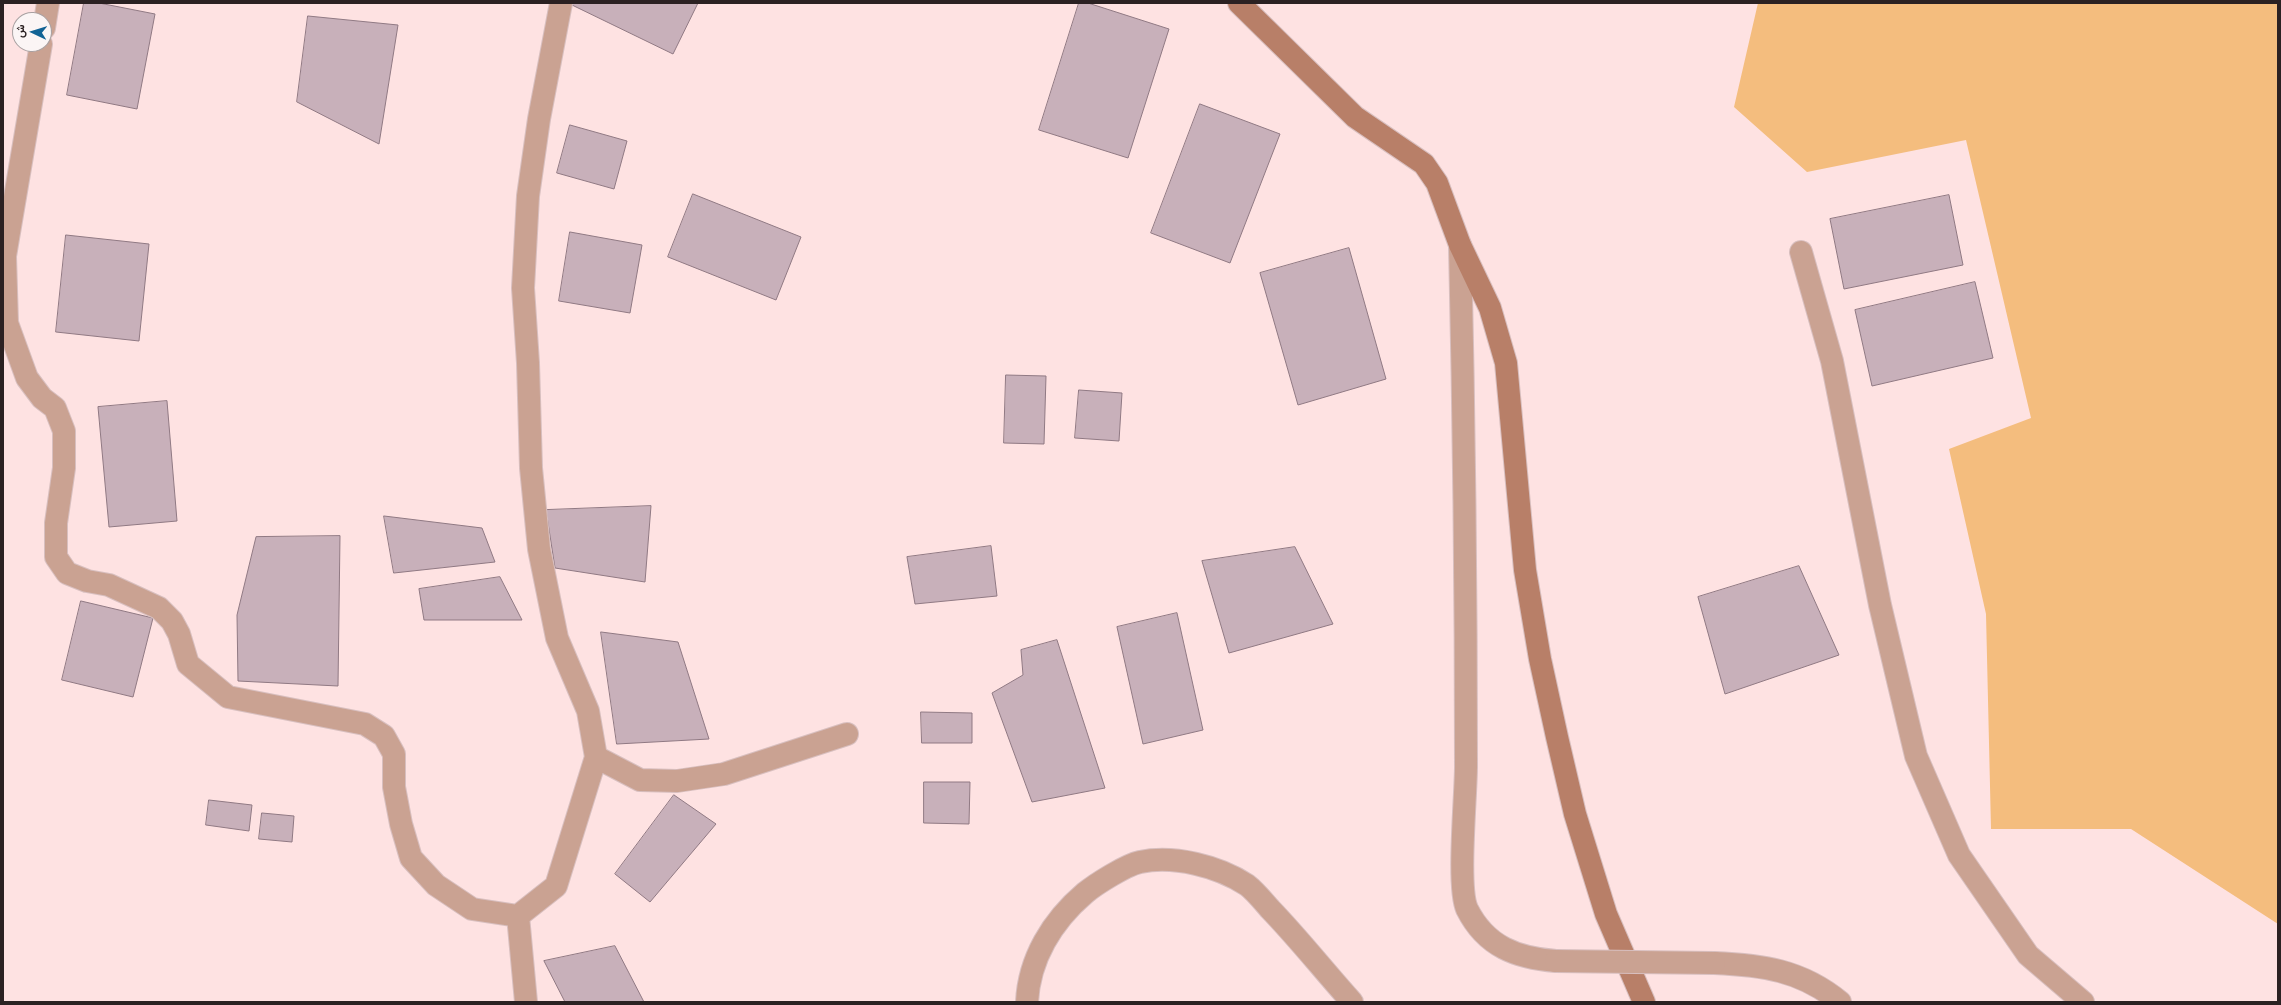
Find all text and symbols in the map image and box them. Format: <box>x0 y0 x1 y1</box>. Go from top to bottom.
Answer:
north arrow <box>12 12 52 52</box>
text: ش <box>14 24 27 38</box>

